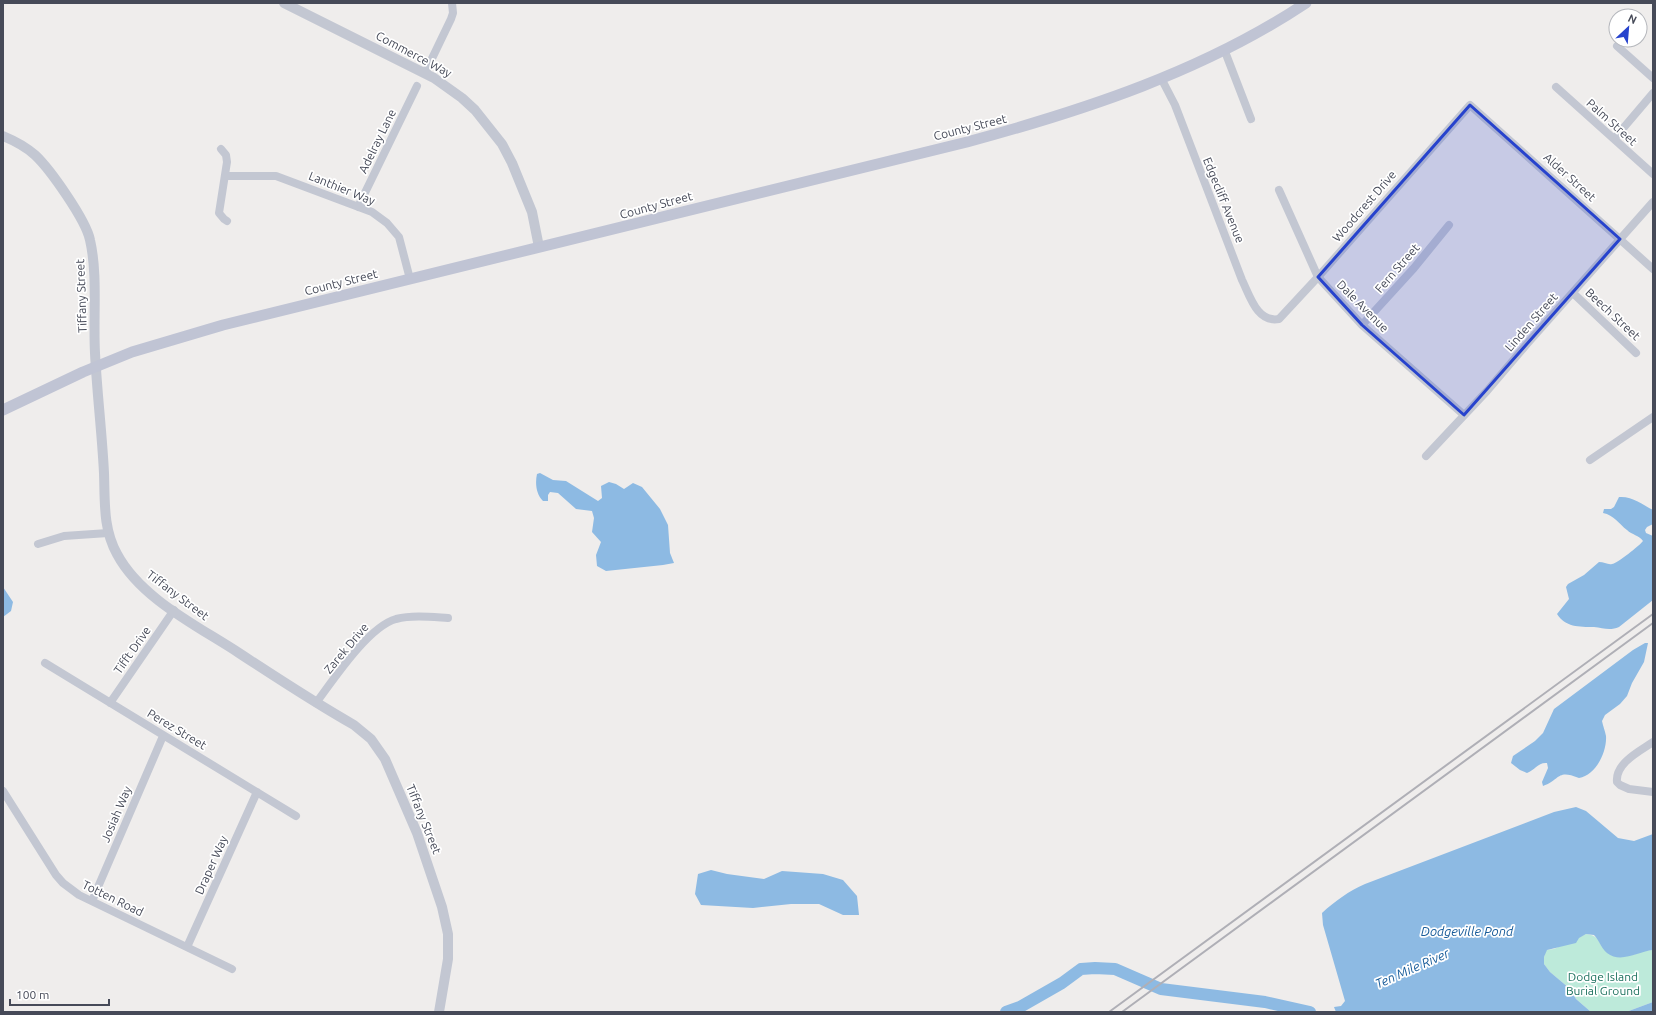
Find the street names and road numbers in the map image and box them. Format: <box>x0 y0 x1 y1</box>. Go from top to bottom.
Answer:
street label: Commerce Way <box>374 29 454 80</box>
street label: Palm Street <box>1584 96 1640 148</box>
street label: Adelray Lane <box>356 107 398 175</box>
street label: County Street <box>932 112 1008 142</box>
street label: Alder Street <box>1541 150 1599 204</box>
street label: Edgecliff Avenue <box>1201 155 1247 245</box>
street label: Woodcrest Drive <box>1330 168 1398 244</box>
street label: Lanthier Way <box>307 169 377 207</box>
street label: County Street <box>618 189 694 221</box>
street label: Fern Street <box>1372 241 1422 295</box>
street label: Tiffany Street <box>73 259 89 333</box>
street label: County Street <box>303 267 379 297</box>
street label: Dale Avenue <box>1335 278 1391 334</box>
street label: Beech Street <box>1583 286 1643 343</box>
street label: Linden Street <box>1502 290 1560 354</box>
street label: Tiffany Street <box>145 568 212 623</box>
street label: Zarek Drive <box>321 620 371 676</box>
street label: Tifft Drive <box>111 624 153 676</box>
street label: Perez Street <box>145 706 209 752</box>
street label: Tiffany Street <box>404 782 444 856</box>
street label: Josiah Way <box>98 784 134 844</box>
street label: Draper Way <box>192 833 230 896</box>
street label: Totten Road <box>80 878 146 918</box>

